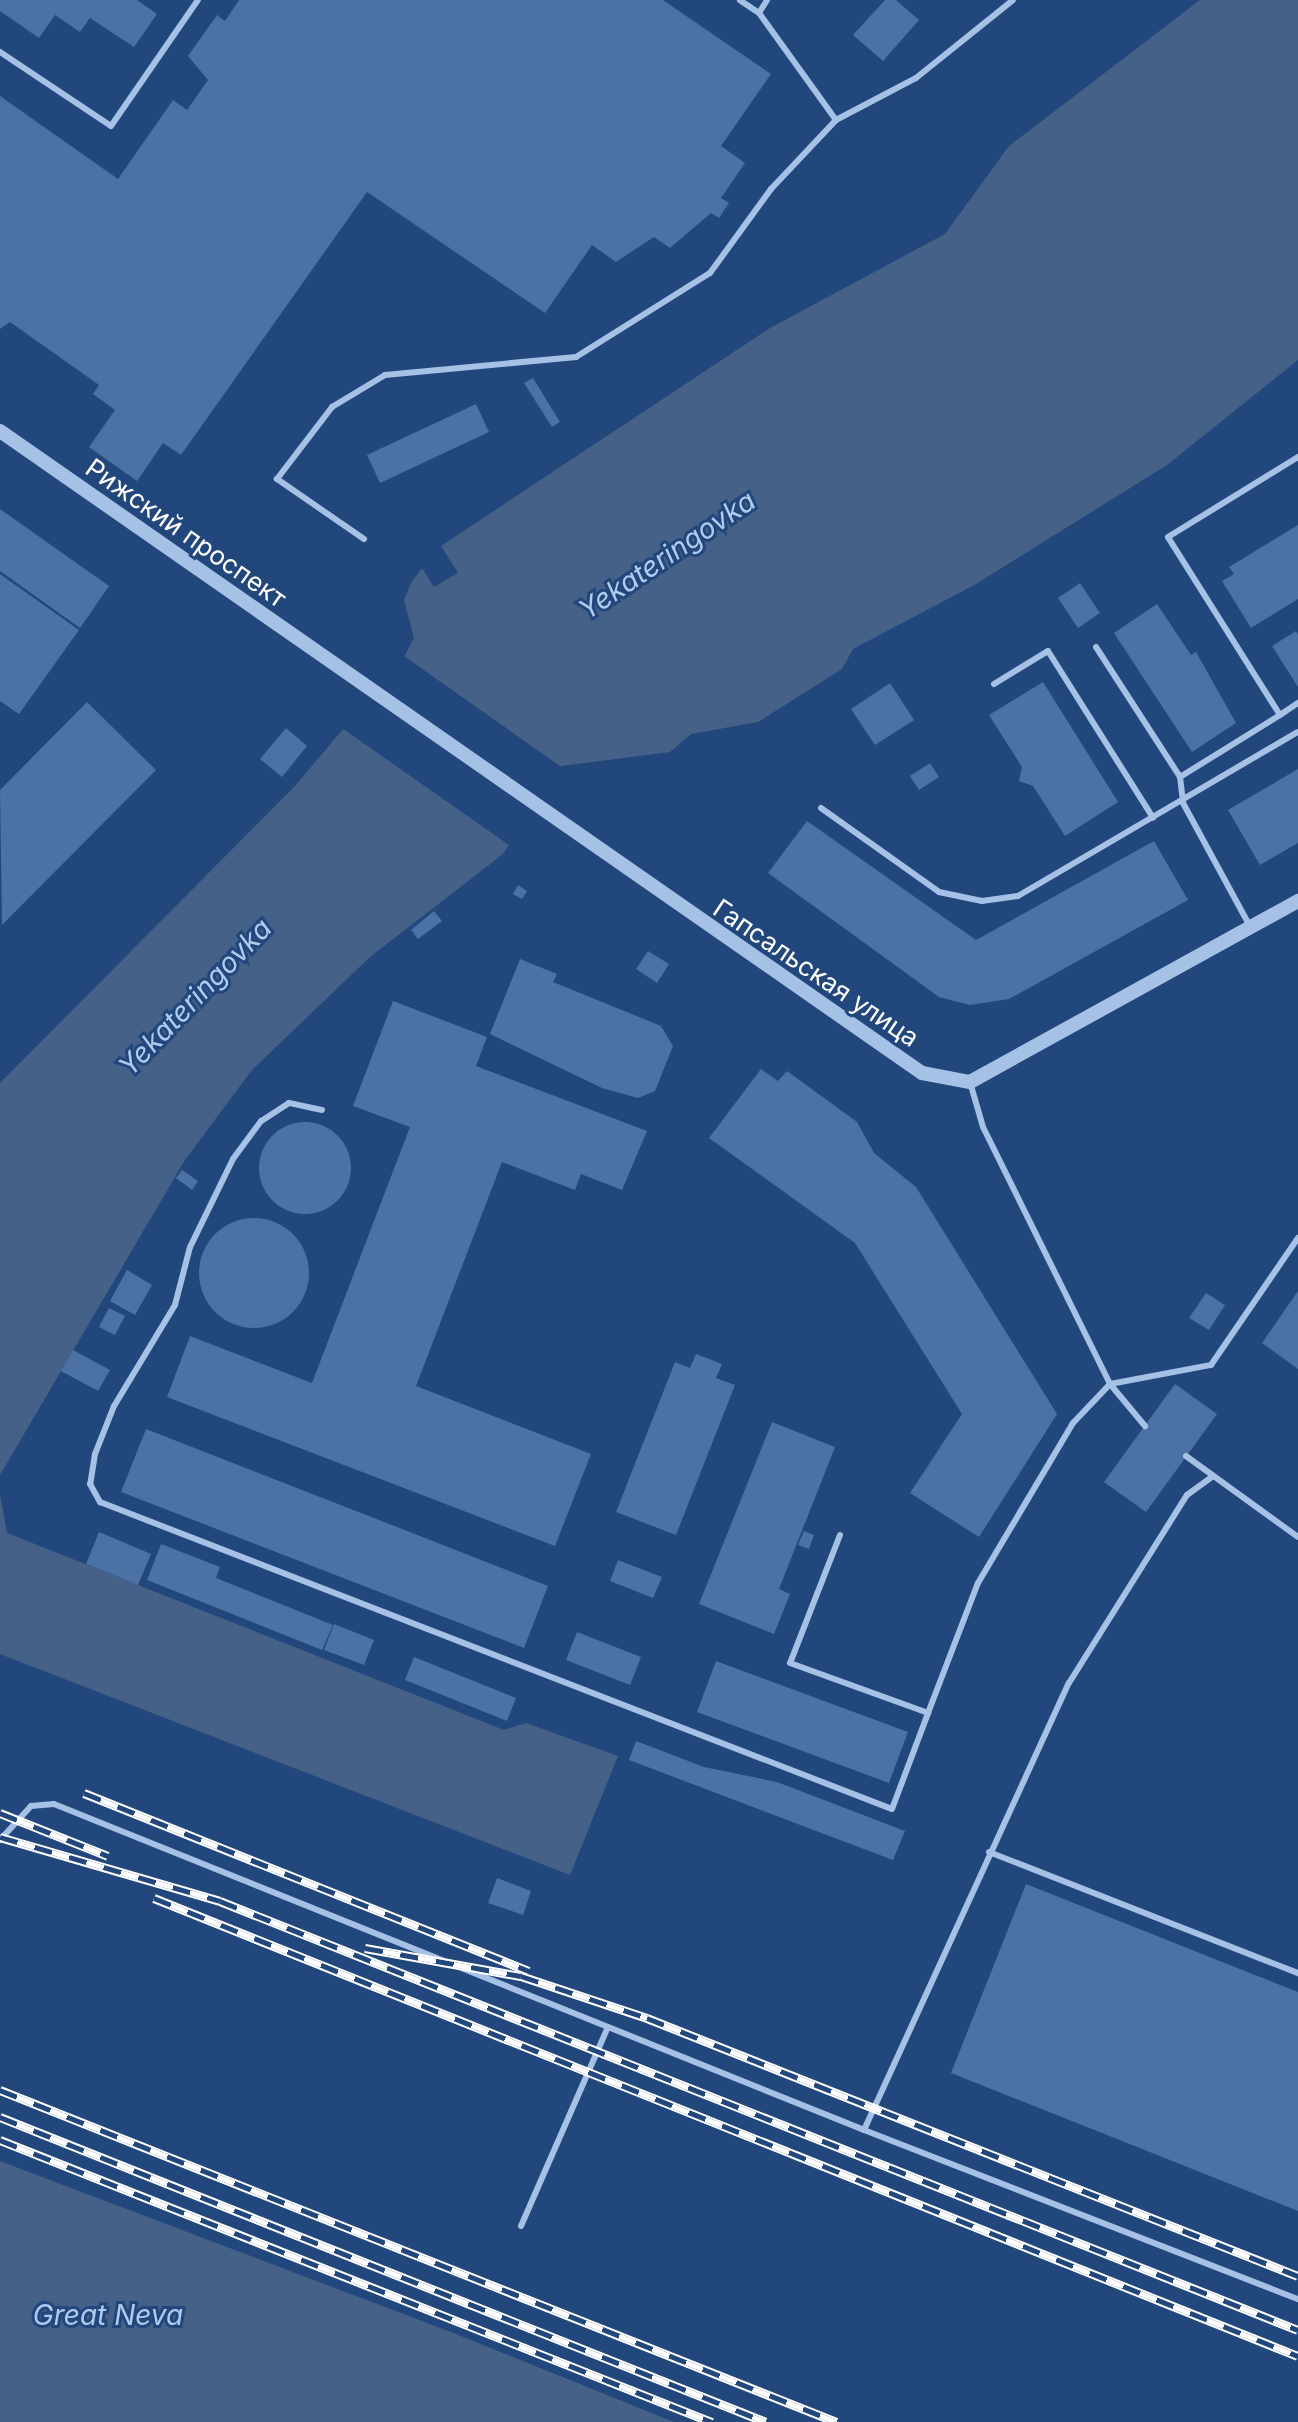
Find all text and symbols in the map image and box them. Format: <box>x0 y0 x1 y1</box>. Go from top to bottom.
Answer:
street label: Рижский проспект <box>80 452 292 614</box>
water label: Yekateringovka <box>572 484 762 626</box>
street label: Гапсальская улица <box>707 893 925 1053</box>
water label: Yekateringovka <box>112 911 278 1083</box>
water label: Great Neva <box>33 2298 183 2332</box>

